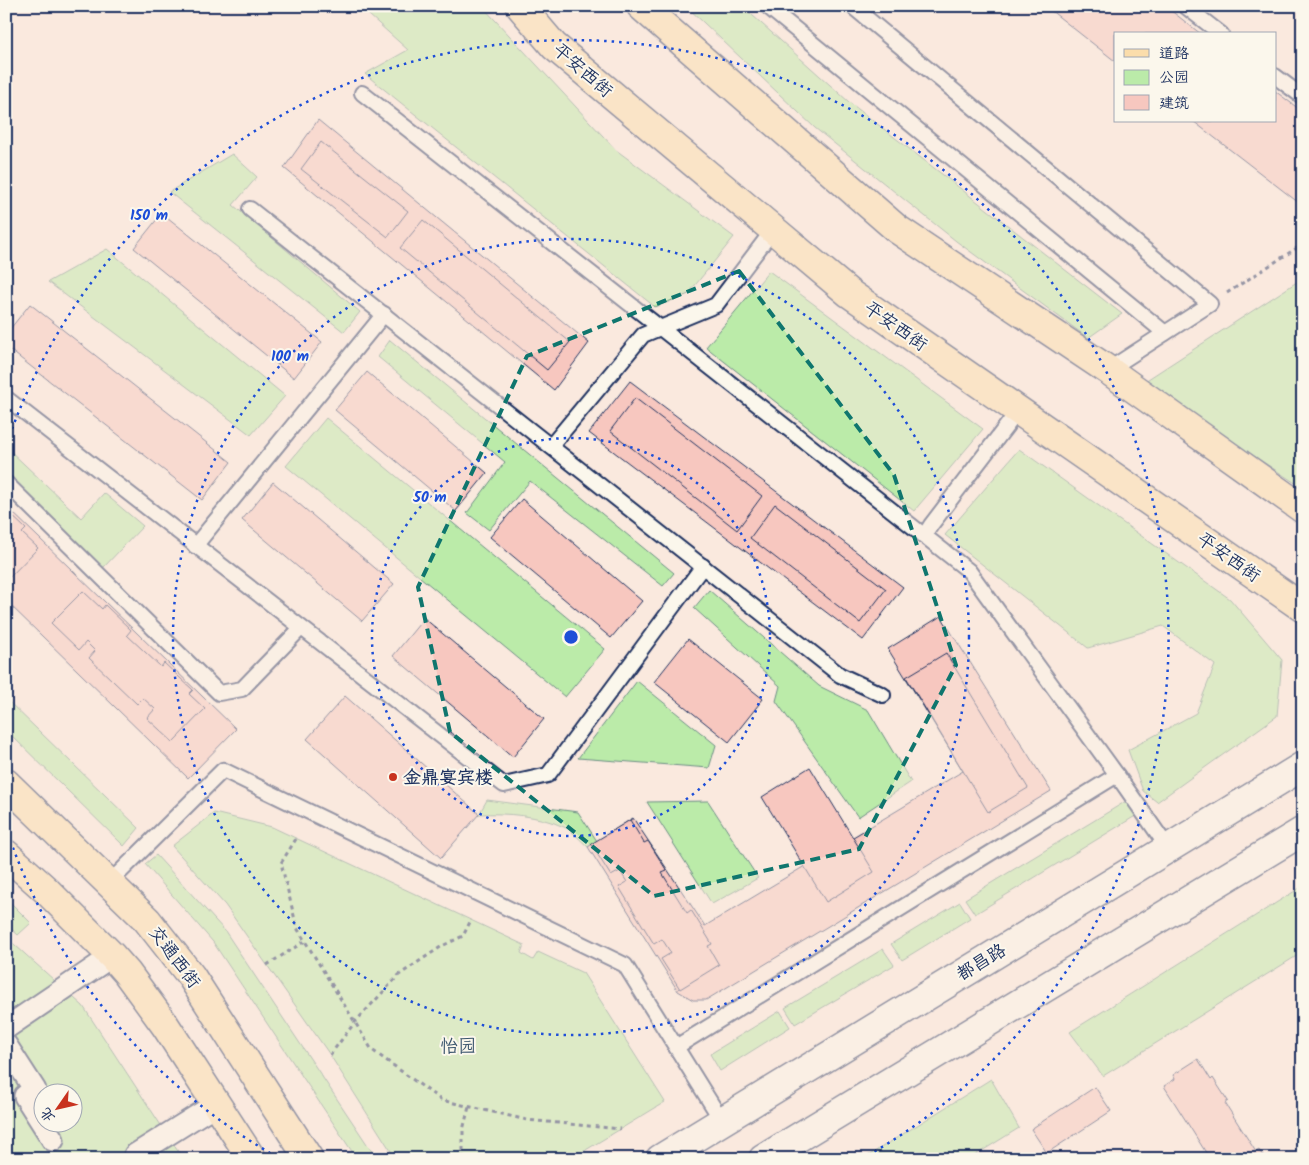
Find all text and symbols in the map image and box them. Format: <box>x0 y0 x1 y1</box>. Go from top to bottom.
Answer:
legend <box>1114 32 1276 122</box>
street label: 平安西街 <box>545 37 619 106</box>
text: 道路 <box>1159 42 1189 66</box>
text: 公园 <box>1159 66 1189 90</box>
text: 建筑 <box>1159 92 1189 116</box>
text: 150 m <box>130 204 168 228</box>
street label: 平安西街 <box>857 295 933 360</box>
text: 100 m <box>271 345 309 369</box>
text: 50 m <box>412 486 447 510</box>
street label: 平安西街 <box>1190 526 1266 591</box>
centre of rings <box>562 628 580 646</box>
place label: 金鼎宴宾楼 <box>403 764 493 793</box>
marker: 金鼎宴宾楼 <box>387 771 399 783</box>
street label: 交通西街 <box>141 920 207 995</box>
street label: 都昌路 <box>950 937 1012 990</box>
park label: 怡园 <box>440 1033 476 1062</box>
north arrow <box>32 1082 82 1132</box>
text: 北 <box>35 1103 61 1127</box>

